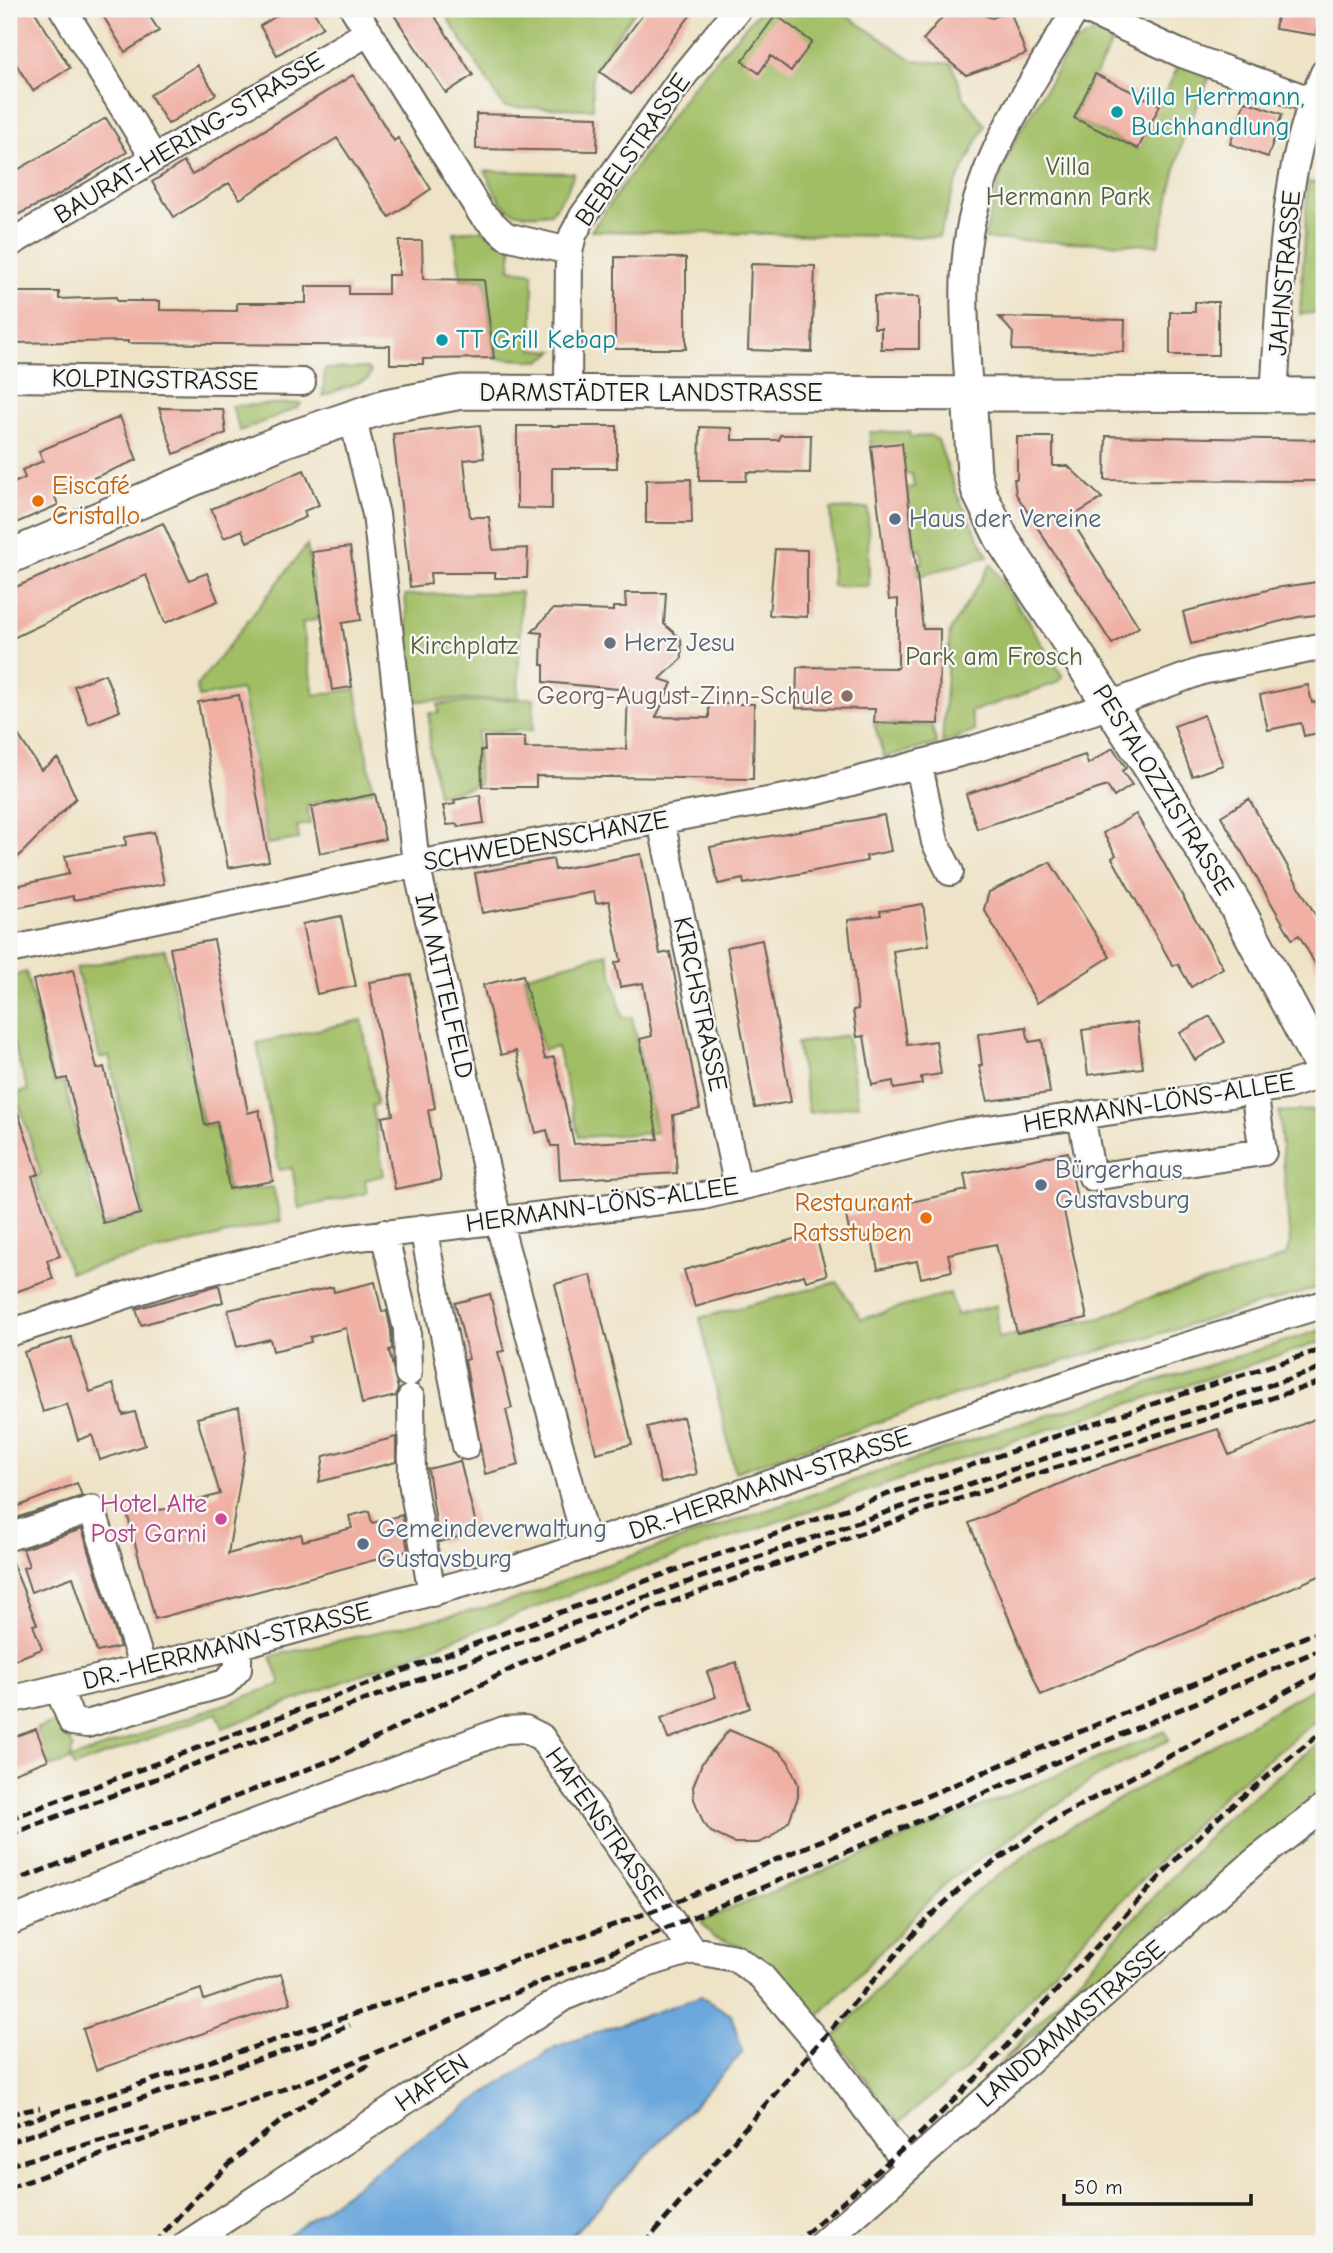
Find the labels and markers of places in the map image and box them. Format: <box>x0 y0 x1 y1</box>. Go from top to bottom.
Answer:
place label: Villa Herrmann, Buchhandlung <box>1131 82 1305 142</box>
marker: Villa Herrmann, Buchhandlung <box>1109 104 1125 120</box>
place label: TT Grill Kebap <box>456 325 616 355</box>
marker: TT Grill Kebap <box>434 332 450 348</box>
place label: Eiscafé Cristallo <box>52 471 140 531</box>
marker: Eiscafé Cristallo <box>30 493 46 509</box>
place label: Haus der Vereine <box>909 504 1101 534</box>
marker: Haus der Vereine <box>887 511 903 527</box>
place label: Herz Jesu <box>624 628 735 658</box>
marker: Herz Jesu <box>602 635 618 651</box>
place label: Georg-August-Zinn-Schule <box>537 681 833 711</box>
marker: Georg-August-Zinn-Schule <box>839 688 855 704</box>
place label: Bürgerhaus Gustavsburg <box>1055 1155 1190 1215</box>
marker: Bürgerhaus Gustavsburg <box>1033 1177 1049 1193</box>
place label: Restaurant Ratsstuben <box>792 1188 914 1248</box>
marker: Restaurant Ratsstuben <box>918 1210 934 1226</box>
place label: Hotel Alte Post Garni <box>90 1489 207 1549</box>
marker: Hotel Alte Post Garni <box>213 1511 229 1527</box>
place label: Gemeindeverwaltung Gustavsburg <box>377 1514 607 1574</box>
marker: Gemeindeverwaltung Gustavsburg <box>355 1536 371 1552</box>

